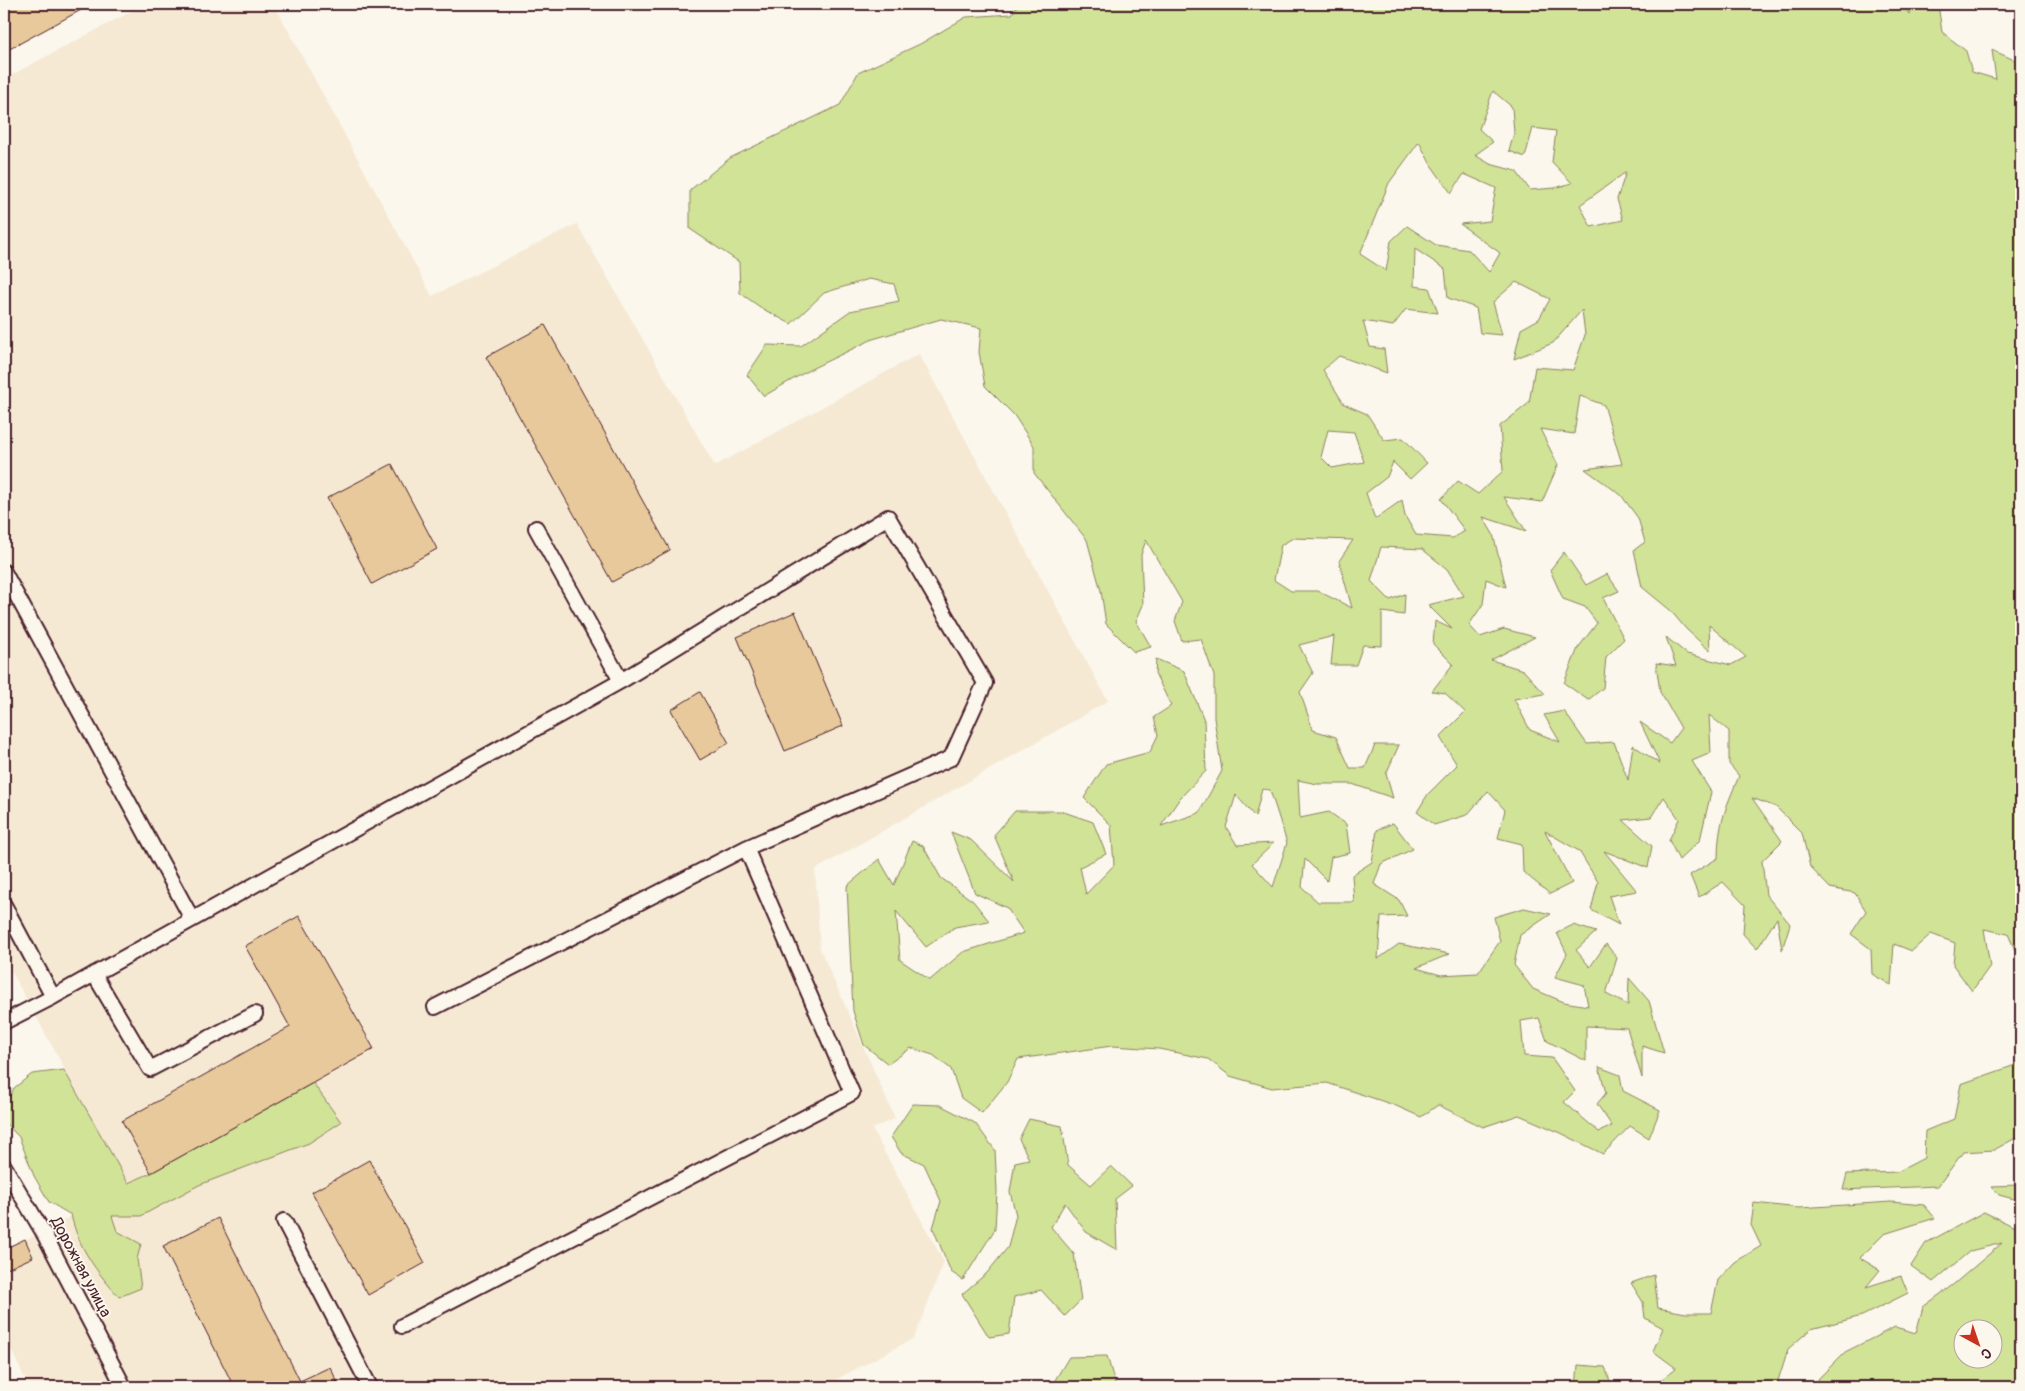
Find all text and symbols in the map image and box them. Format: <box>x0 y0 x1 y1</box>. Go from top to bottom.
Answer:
street label: Дорожная улица <box>46 1212 116 1321</box>
north arrow <box>1952 1318 2002 1368</box>
text: С <box>1977 1344 1995 1363</box>

